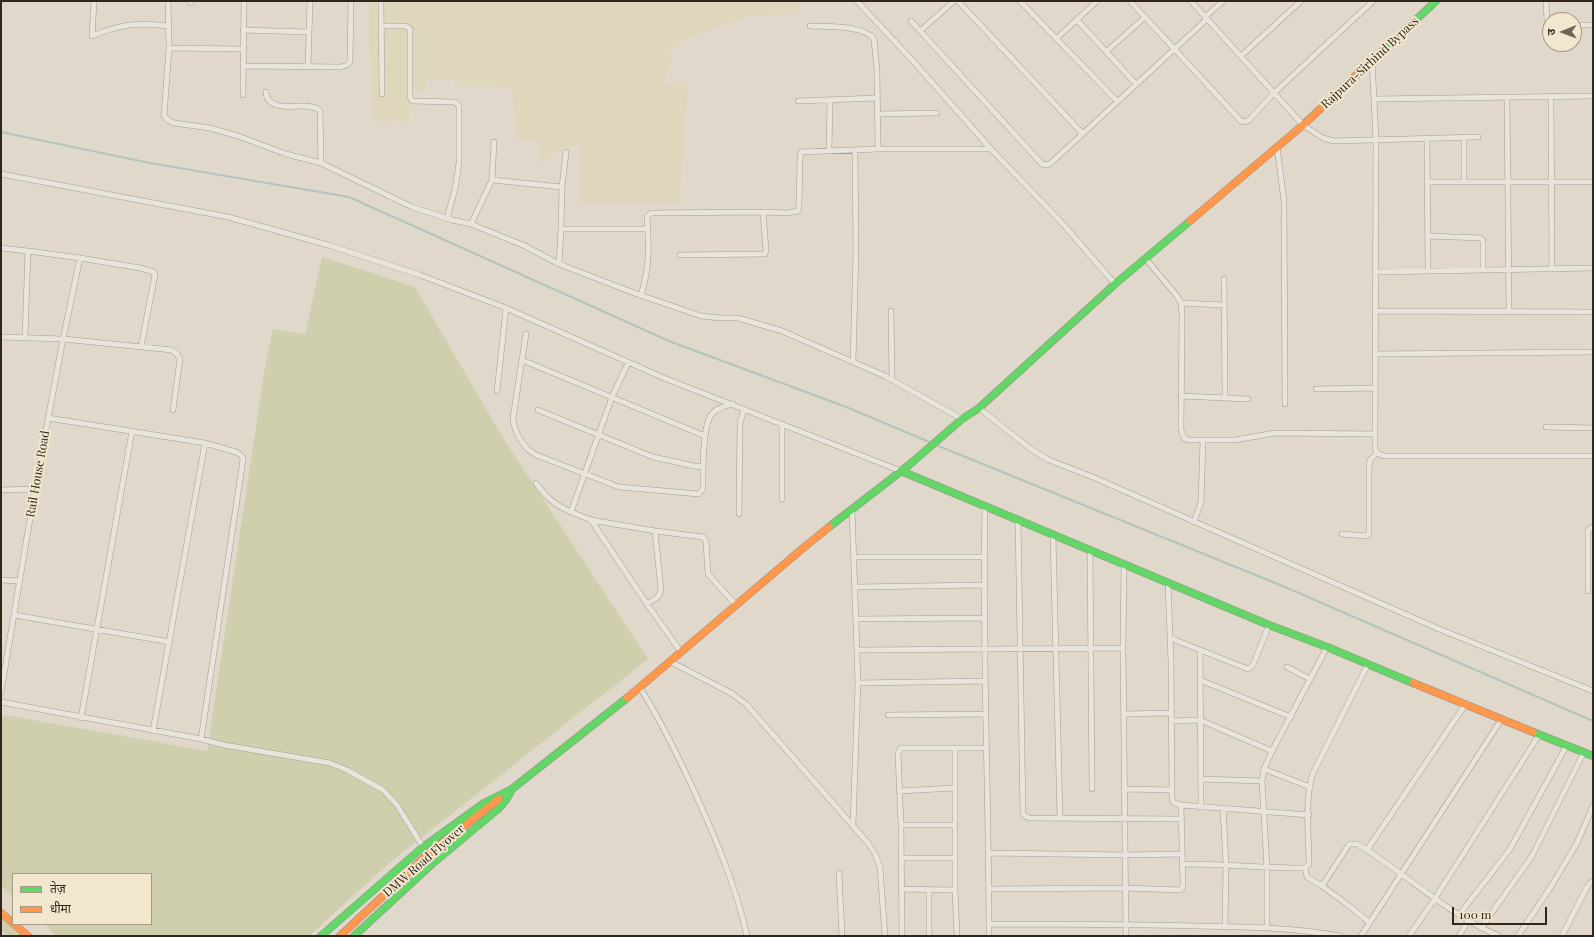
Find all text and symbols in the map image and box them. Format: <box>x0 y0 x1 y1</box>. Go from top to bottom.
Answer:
north arrow <box>1542 12 1582 52</box>
street label: Rajpura-Sirhind Bypass <box>1318 14 1422 112</box>
text: उ <box>1543 29 1558 36</box>
street label: Rail House Road <box>23 430 53 518</box>
street label: DMW Road Flyover <box>380 822 468 900</box>
legend <box>12 873 152 925</box>
text: तेज़ <box>50 880 66 896</box>
scale bar <box>1454 899 1549 925</box>
text: धीमा <box>50 900 71 916</box>
text: 100 m <box>1459 906 1491 922</box>

